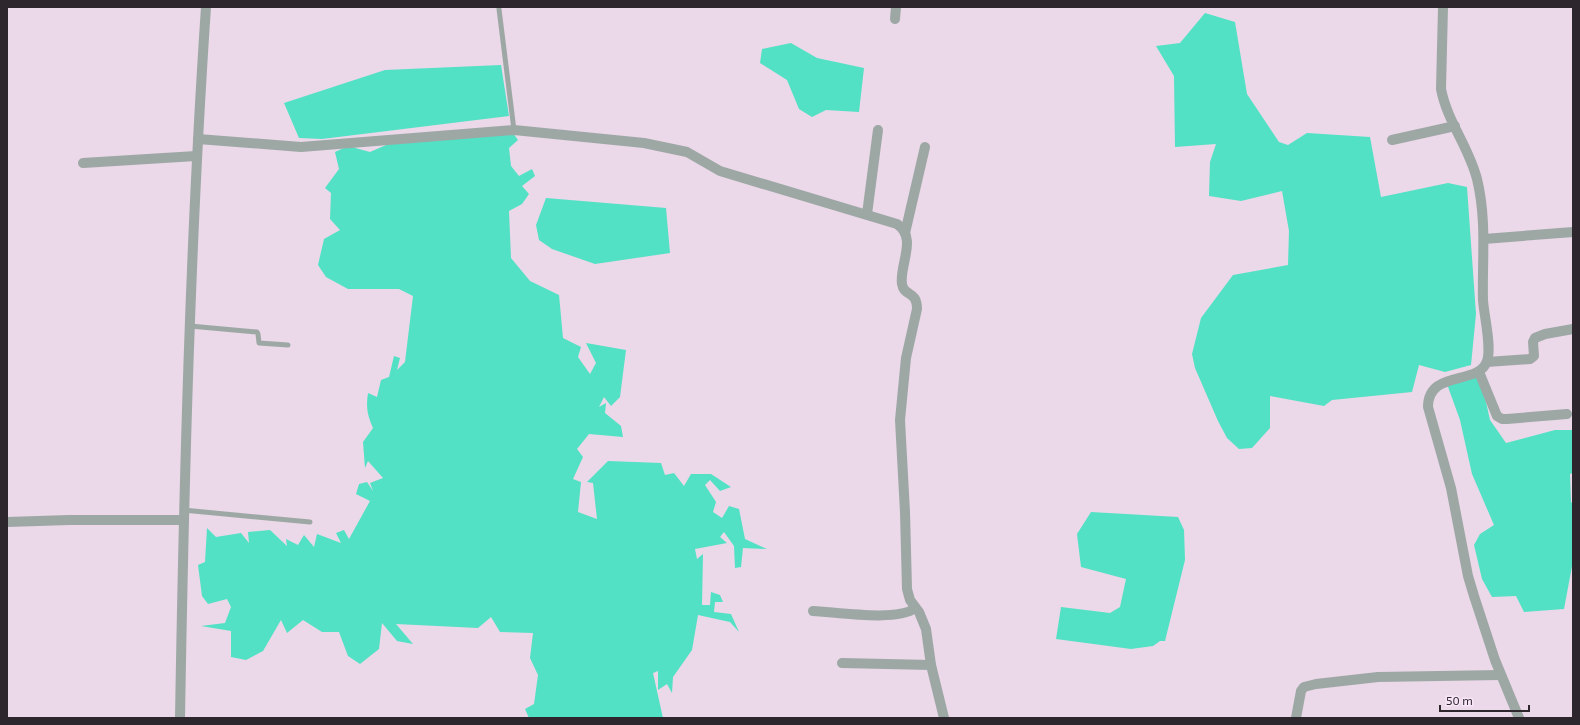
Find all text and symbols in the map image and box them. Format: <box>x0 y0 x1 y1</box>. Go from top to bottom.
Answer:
scale bar <box>1440 687 1529 713</box>
text: 50 m <box>1446 693 1473 707</box>

